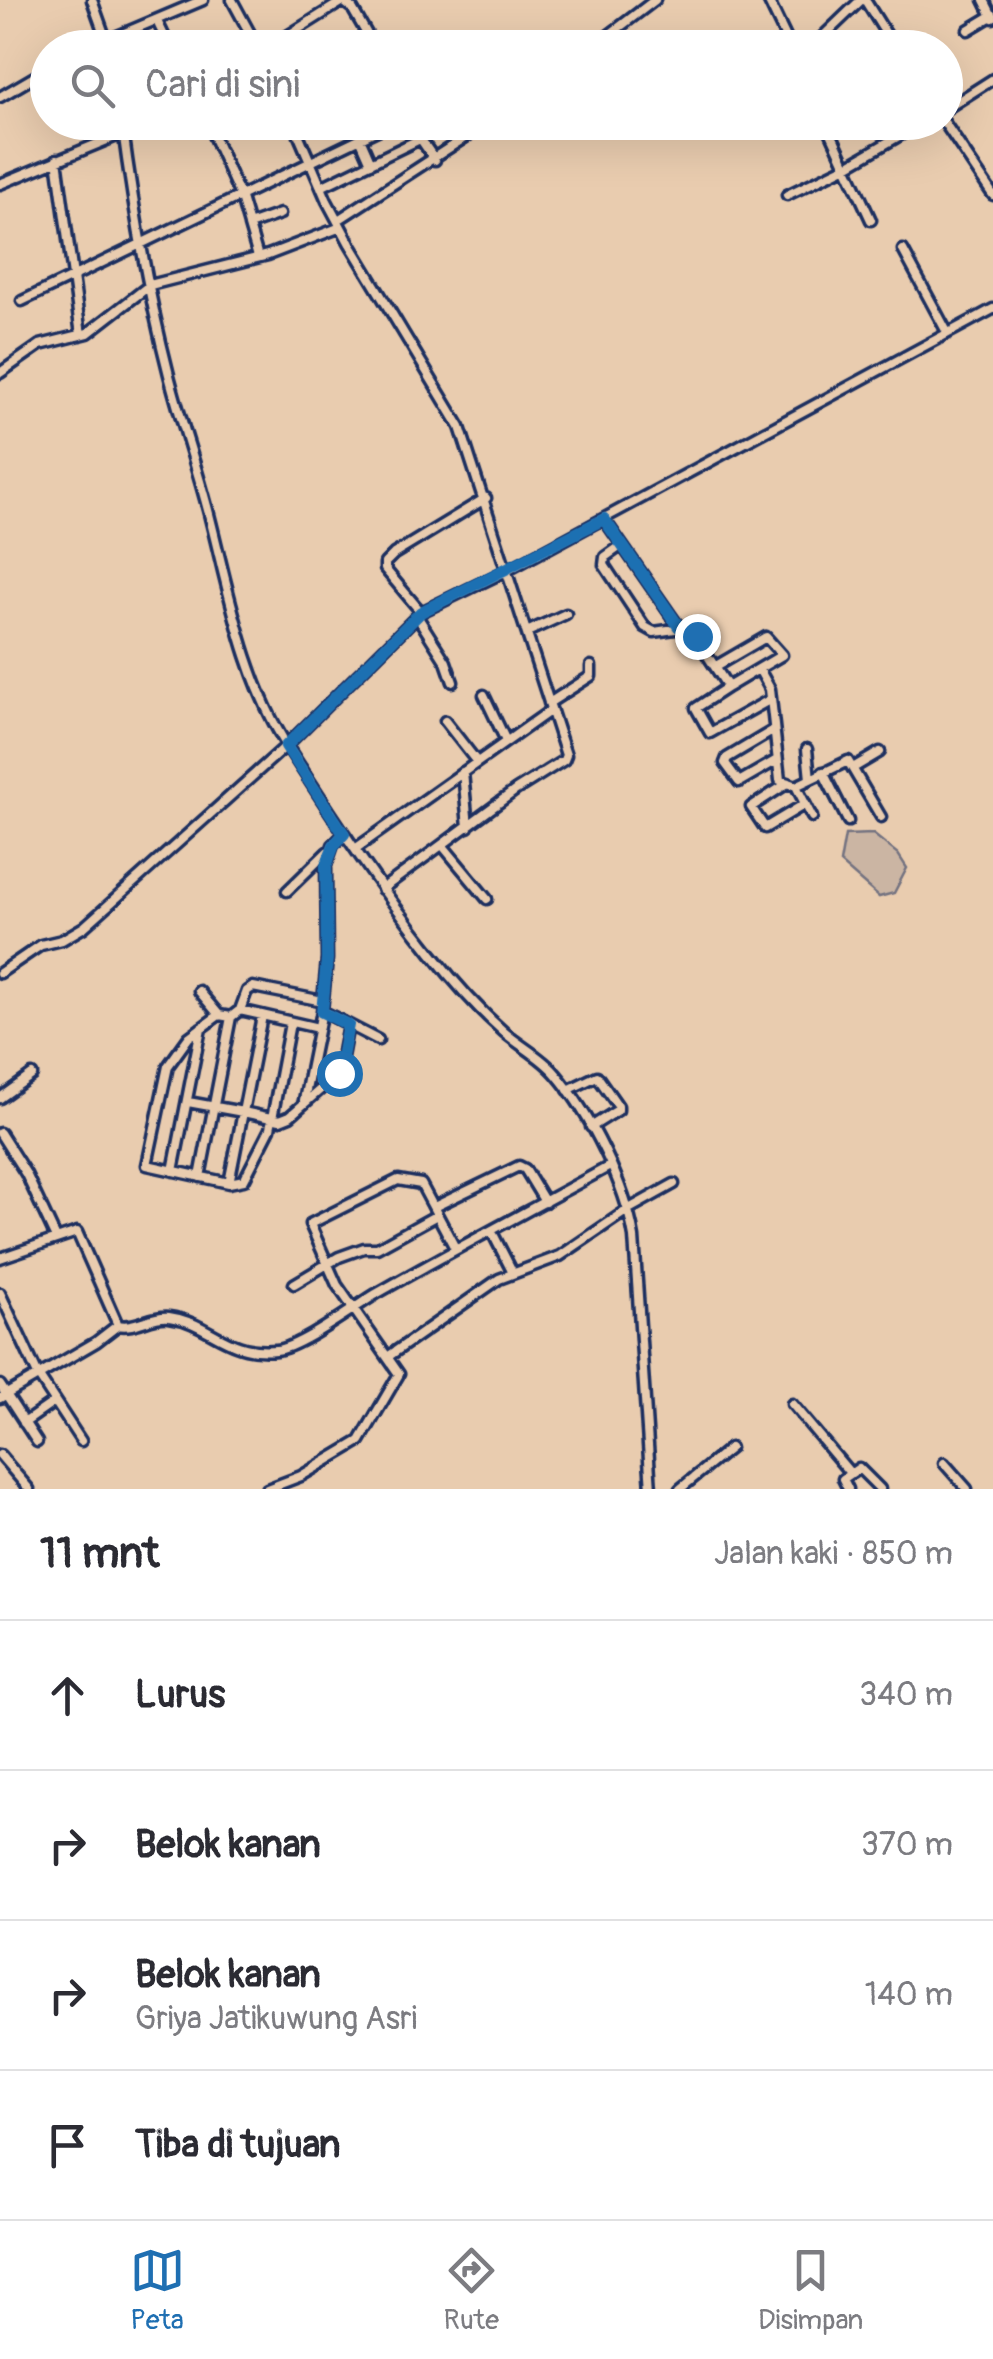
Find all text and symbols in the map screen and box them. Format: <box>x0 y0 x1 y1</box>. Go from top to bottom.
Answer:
search box <box>30 30 963 140</box>
icon: search <box>65 58 120 113</box>
text: Cari di sini <box>145 61 300 109</box>
route end <box>675 614 721 660</box>
route start <box>317 1051 363 1097</box>
text: 11 mnt <box>40 1528 160 1580</box>
text: Jalan kaki · 850 m <box>714 1534 953 1574</box>
icon: ahead <box>40 1668 95 1723</box>
text: Lurus <box>135 1671 225 1719</box>
text: 340 m <box>859 1675 953 1715</box>
icon: right <box>40 1818 95 1873</box>
text: Belok kanan <box>135 1821 321 1869</box>
text: 370 m <box>861 1825 953 1865</box>
text: Belok kanan <box>135 1951 321 1999</box>
icon: right <box>40 1968 95 2023</box>
text: 140 m <box>865 1975 953 2015</box>
text: Griya Jatikuwung Asri <box>135 1999 417 2039</box>
icon: arrive <box>40 2118 95 2173</box>
text: Tiba di tujuan <box>135 2121 341 2169</box>
tab: Peta <box>130 2243 185 2338</box>
tab: Rute <box>444 2243 499 2338</box>
tab: Disimpan <box>758 2243 863 2338</box>

